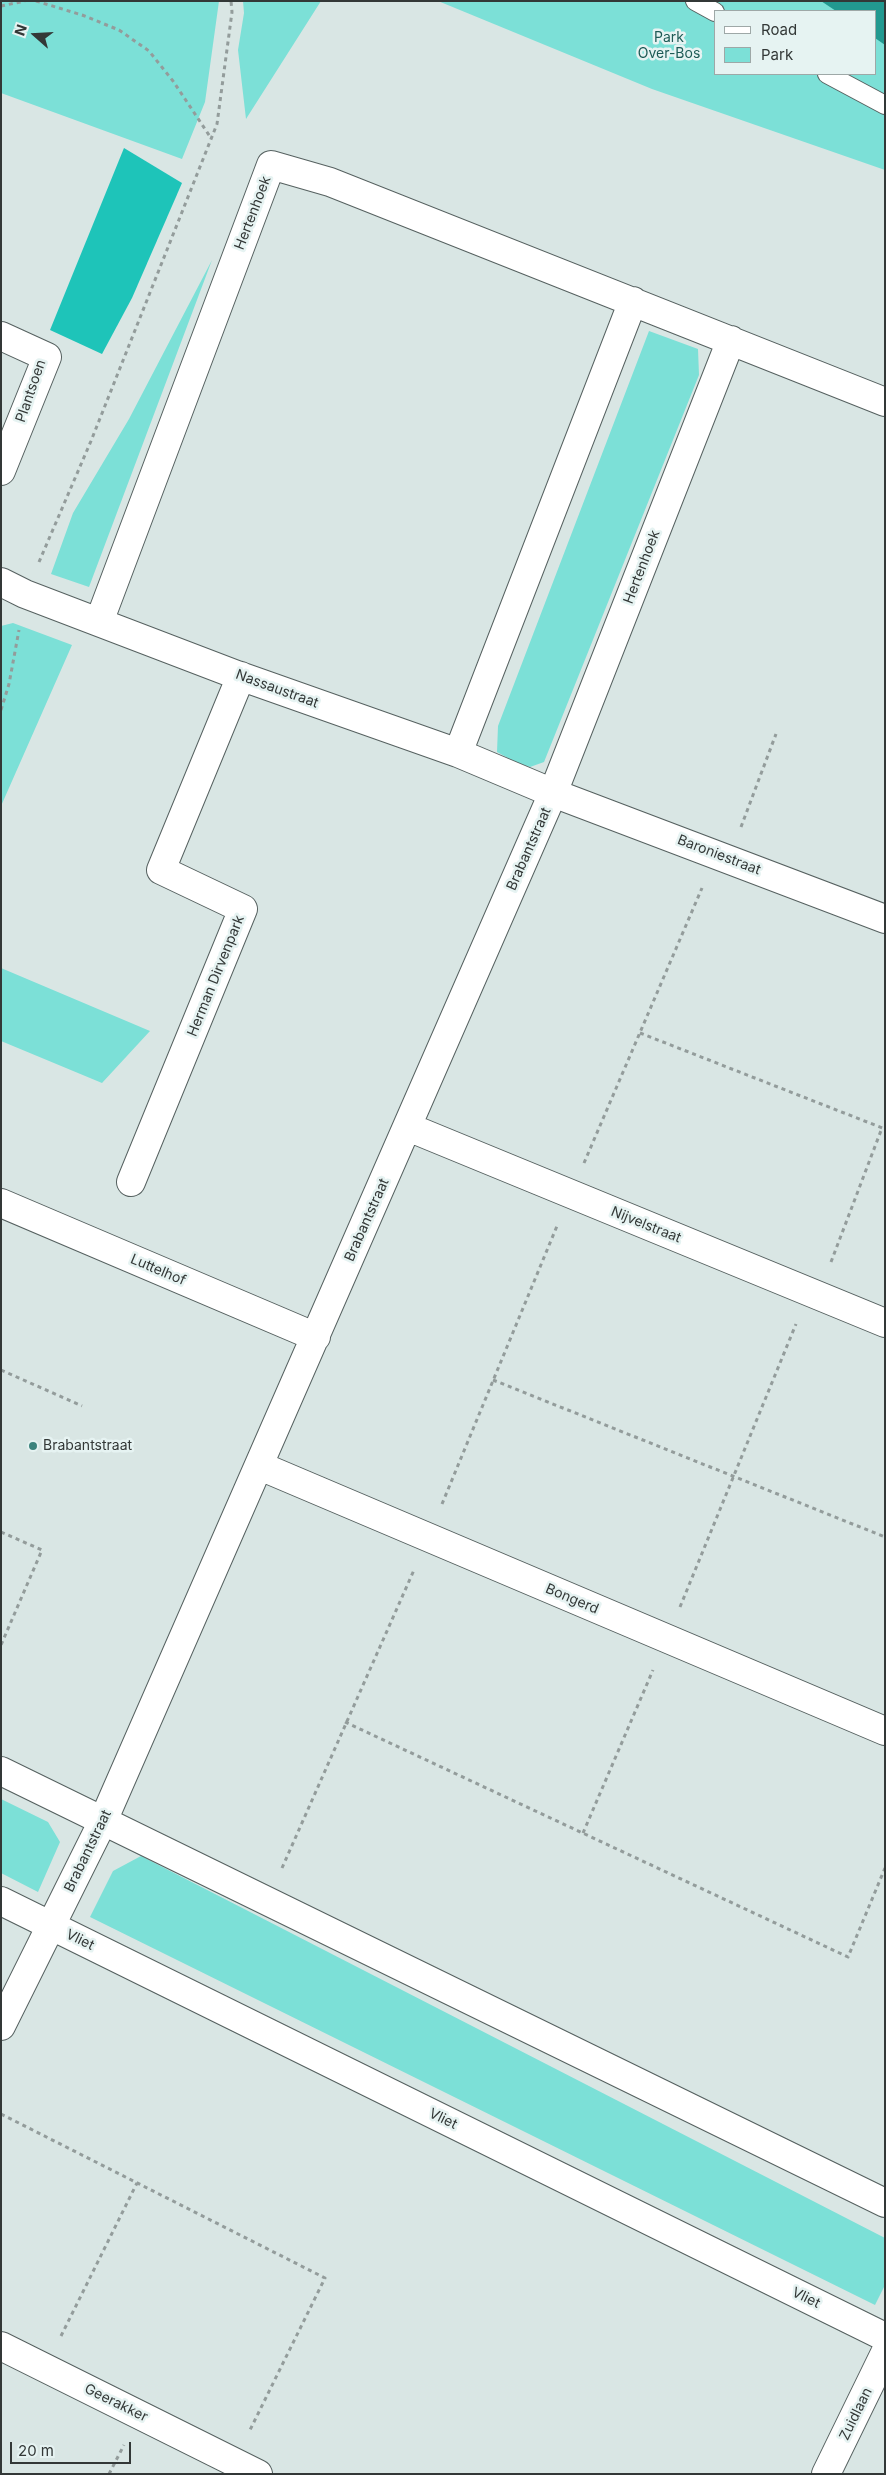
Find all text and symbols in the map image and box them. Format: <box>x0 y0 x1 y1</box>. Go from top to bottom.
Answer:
north arrow <box>10 10 60 60</box>
legend <box>714 10 876 75</box>
text: Road <box>761 20 797 39</box>
text: N <box>11 22 30 38</box>
park label: Park Over-Bos <box>638 30 700 62</box>
text: Park <box>761 45 793 64</box>
street label: Hertenhoek <box>231 174 275 252</box>
street label: Plantsoen <box>12 357 50 425</box>
street label: Hertenhoek <box>620 528 664 606</box>
street label: Nassaustraat <box>233 666 321 712</box>
street label: Brabantstraat <box>503 805 555 893</box>
street label: Baroniestraat <box>675 831 763 879</box>
street label: Herman Dirvenpark <box>184 913 248 1039</box>
street label: Brabantstraat <box>341 1176 393 1264</box>
street label: Nijvelstraat <box>609 1203 683 1247</box>
street label: Luttelhof <box>128 1251 188 1289</box>
place label: Brabantstraat <box>43 1438 132 1454</box>
marker: Brabantstraat <box>27 1440 39 1452</box>
street label: Bongerd <box>543 1580 601 1618</box>
street label: Brabantstraat <box>61 1807 115 1895</box>
street label: Vliet <box>63 1926 97 1954</box>
street label: Vliet <box>426 2105 460 2133</box>
street label: Vliet <box>789 2284 823 2312</box>
street label: Geerakker <box>82 2380 150 2426</box>
street label: Zuidlaan <box>836 2385 876 2443</box>
scale bar <box>12 2432 134 2464</box>
text: 20 m <box>18 2441 54 2460</box>

